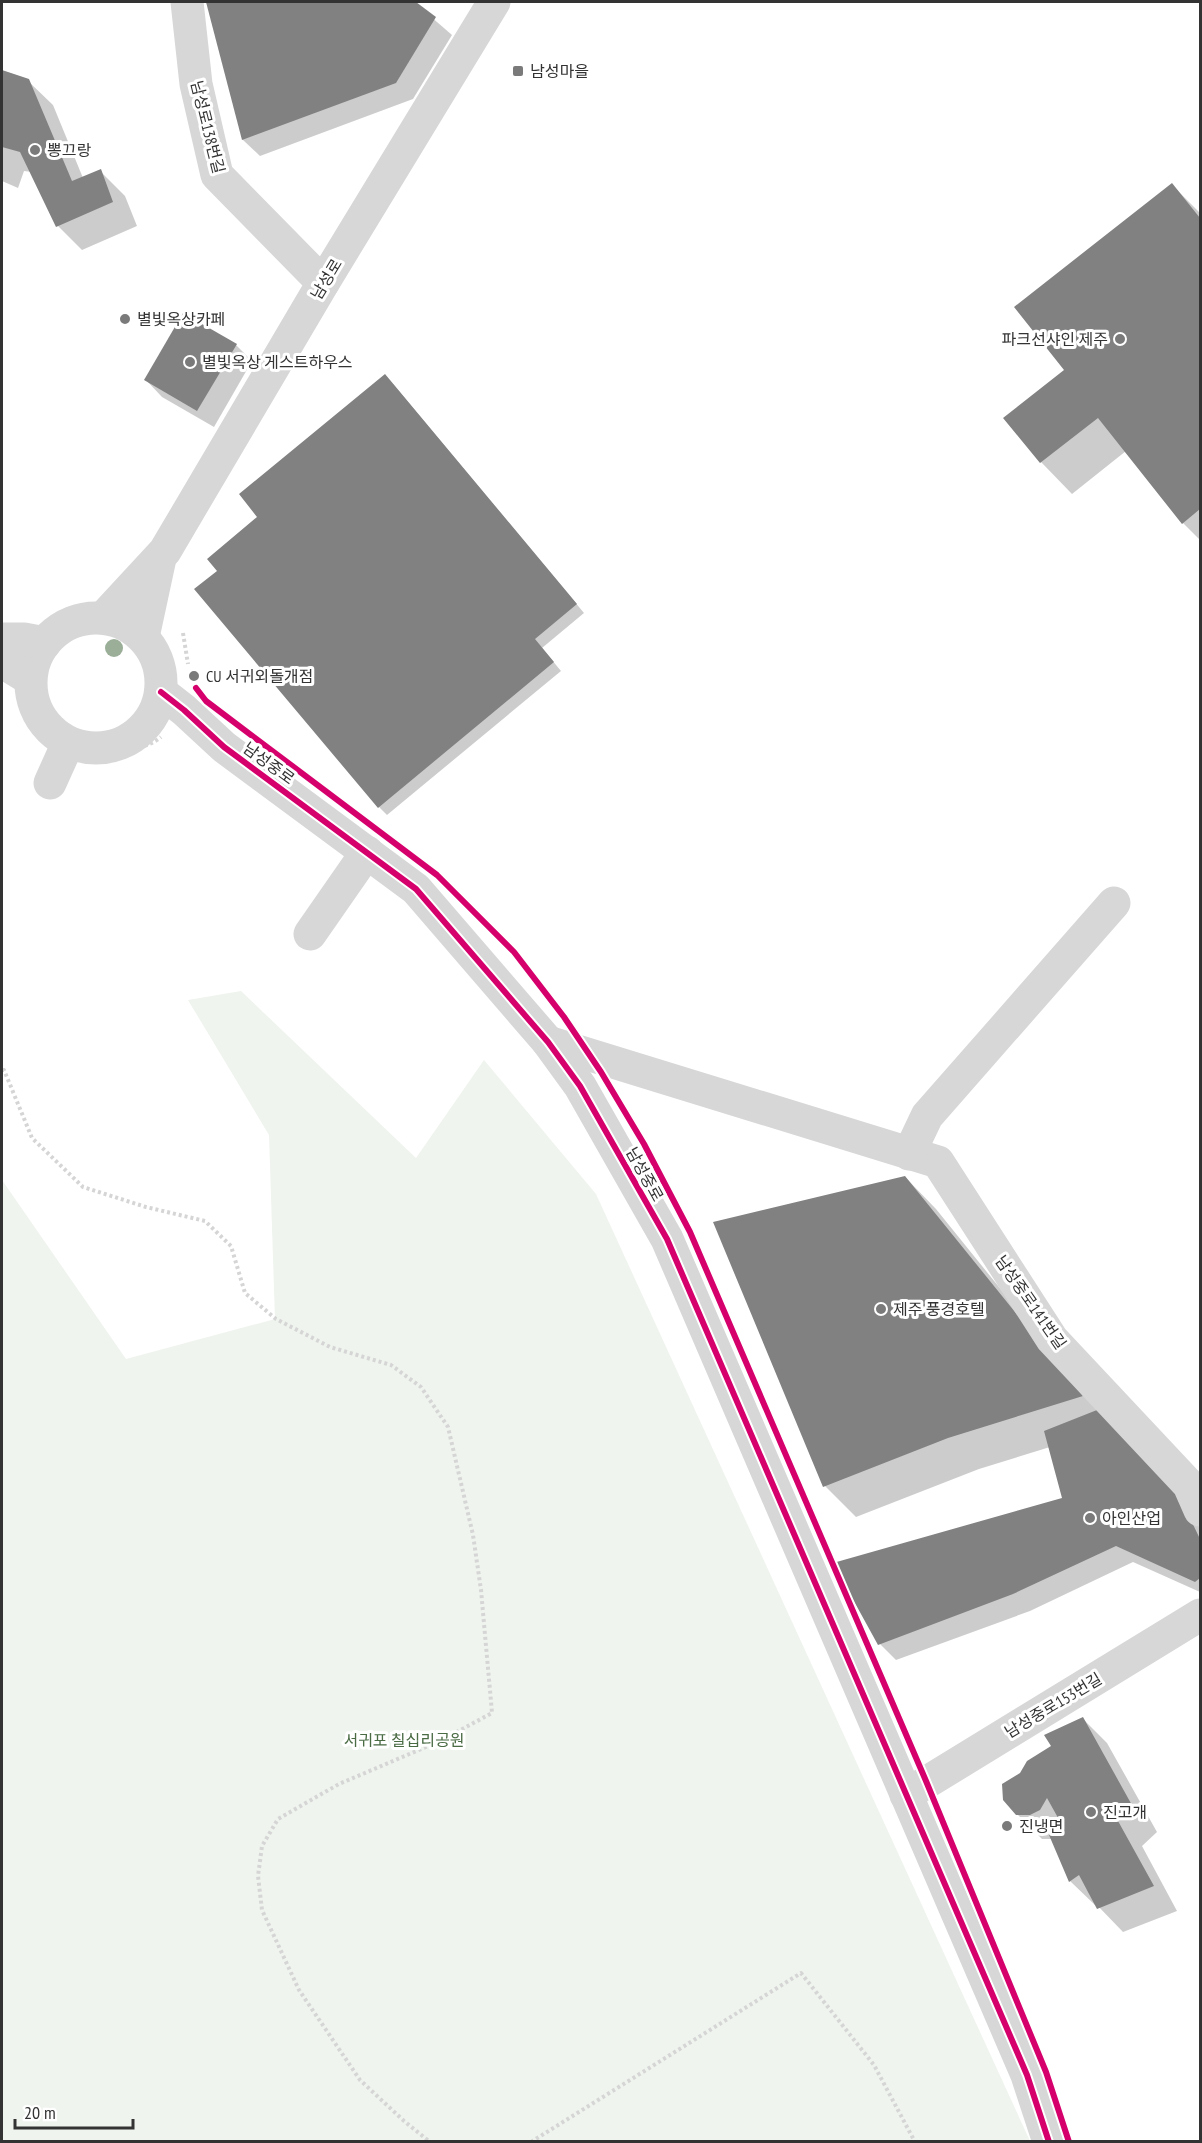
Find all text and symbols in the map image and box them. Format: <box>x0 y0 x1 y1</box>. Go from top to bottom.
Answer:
place label: 남성마을 <box>530 61 589 81</box>
marker: 남성마을 <box>511 64 525 78</box>
street label: 남성로138번길 <box>187 78 229 176</box>
place label: 뽕끄랑 <box>47 140 91 160</box>
marker: 뽕끄랑 <box>28 143 42 157</box>
street label: 남성로 <box>306 255 346 303</box>
place label: 별빛옥상카페 <box>137 309 225 329</box>
marker: 별빛옥상카페 <box>118 312 132 326</box>
place label: 파크선샤인 제주 <box>1002 329 1108 349</box>
marker: 파크선샤인 제주 <box>1113 332 1127 346</box>
place label: 별빛옥상 게스트하우스 <box>202 352 353 372</box>
marker: 별빛옥상 게스트하우스 <box>183 355 197 369</box>
place label: CU 서귀외돌개점 <box>206 666 313 686</box>
marker: CU 서귀외돌개점 <box>187 669 201 683</box>
street label: 남성중로 <box>239 738 299 789</box>
street label: 남성중로 <box>622 1143 668 1205</box>
street label: 남성중로141번길 <box>991 1251 1071 1353</box>
place label: 제주 풍경호텔 <box>893 1299 985 1319</box>
marker: 제주 풍경호텔 <box>874 1302 888 1316</box>
place label: 아인산업 <box>1102 1508 1161 1528</box>
marker: 아인산업 <box>1083 1511 1097 1525</box>
street label: 남성중로153번길 <box>1001 1668 1105 1742</box>
park label: 서귀포 칠십리공원 <box>343 1730 465 1750</box>
place label: 진고개 <box>1103 1802 1147 1822</box>
marker: 진고개 <box>1084 1805 1098 1819</box>
place label: 진냉면 <box>1019 1816 1063 1836</box>
marker: 진냉면 <box>1000 1819 1014 1833</box>
scale bar <box>15 2092 134 2130</box>
text: 20 m <box>24 2101 56 2124</box>

